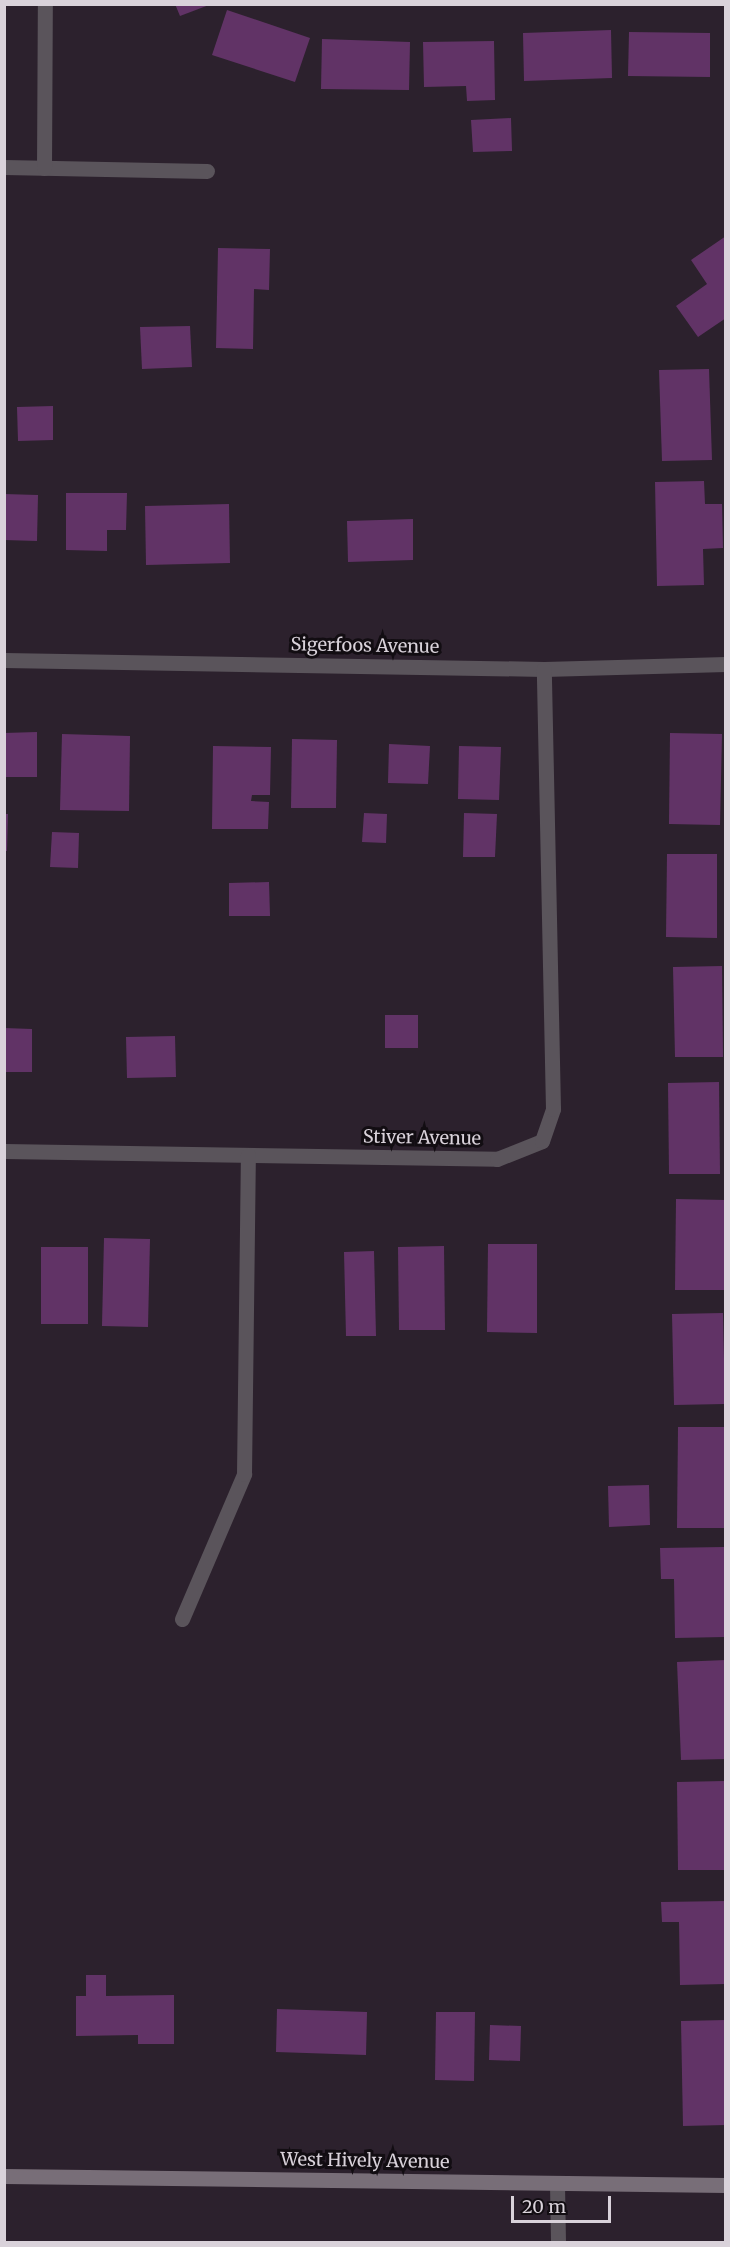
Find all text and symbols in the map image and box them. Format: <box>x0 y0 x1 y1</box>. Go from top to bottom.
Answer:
street label: Sigerfoos Avenue <box>291 634 439 658</box>
street label: Stiver Avenue <box>363 1126 481 1150</box>
street label: West Hively Avenue <box>280 2149 450 2173</box>
scale bar <box>514 2184 614 2222</box>
text: 20 m <box>522 2195 566 2218</box>

